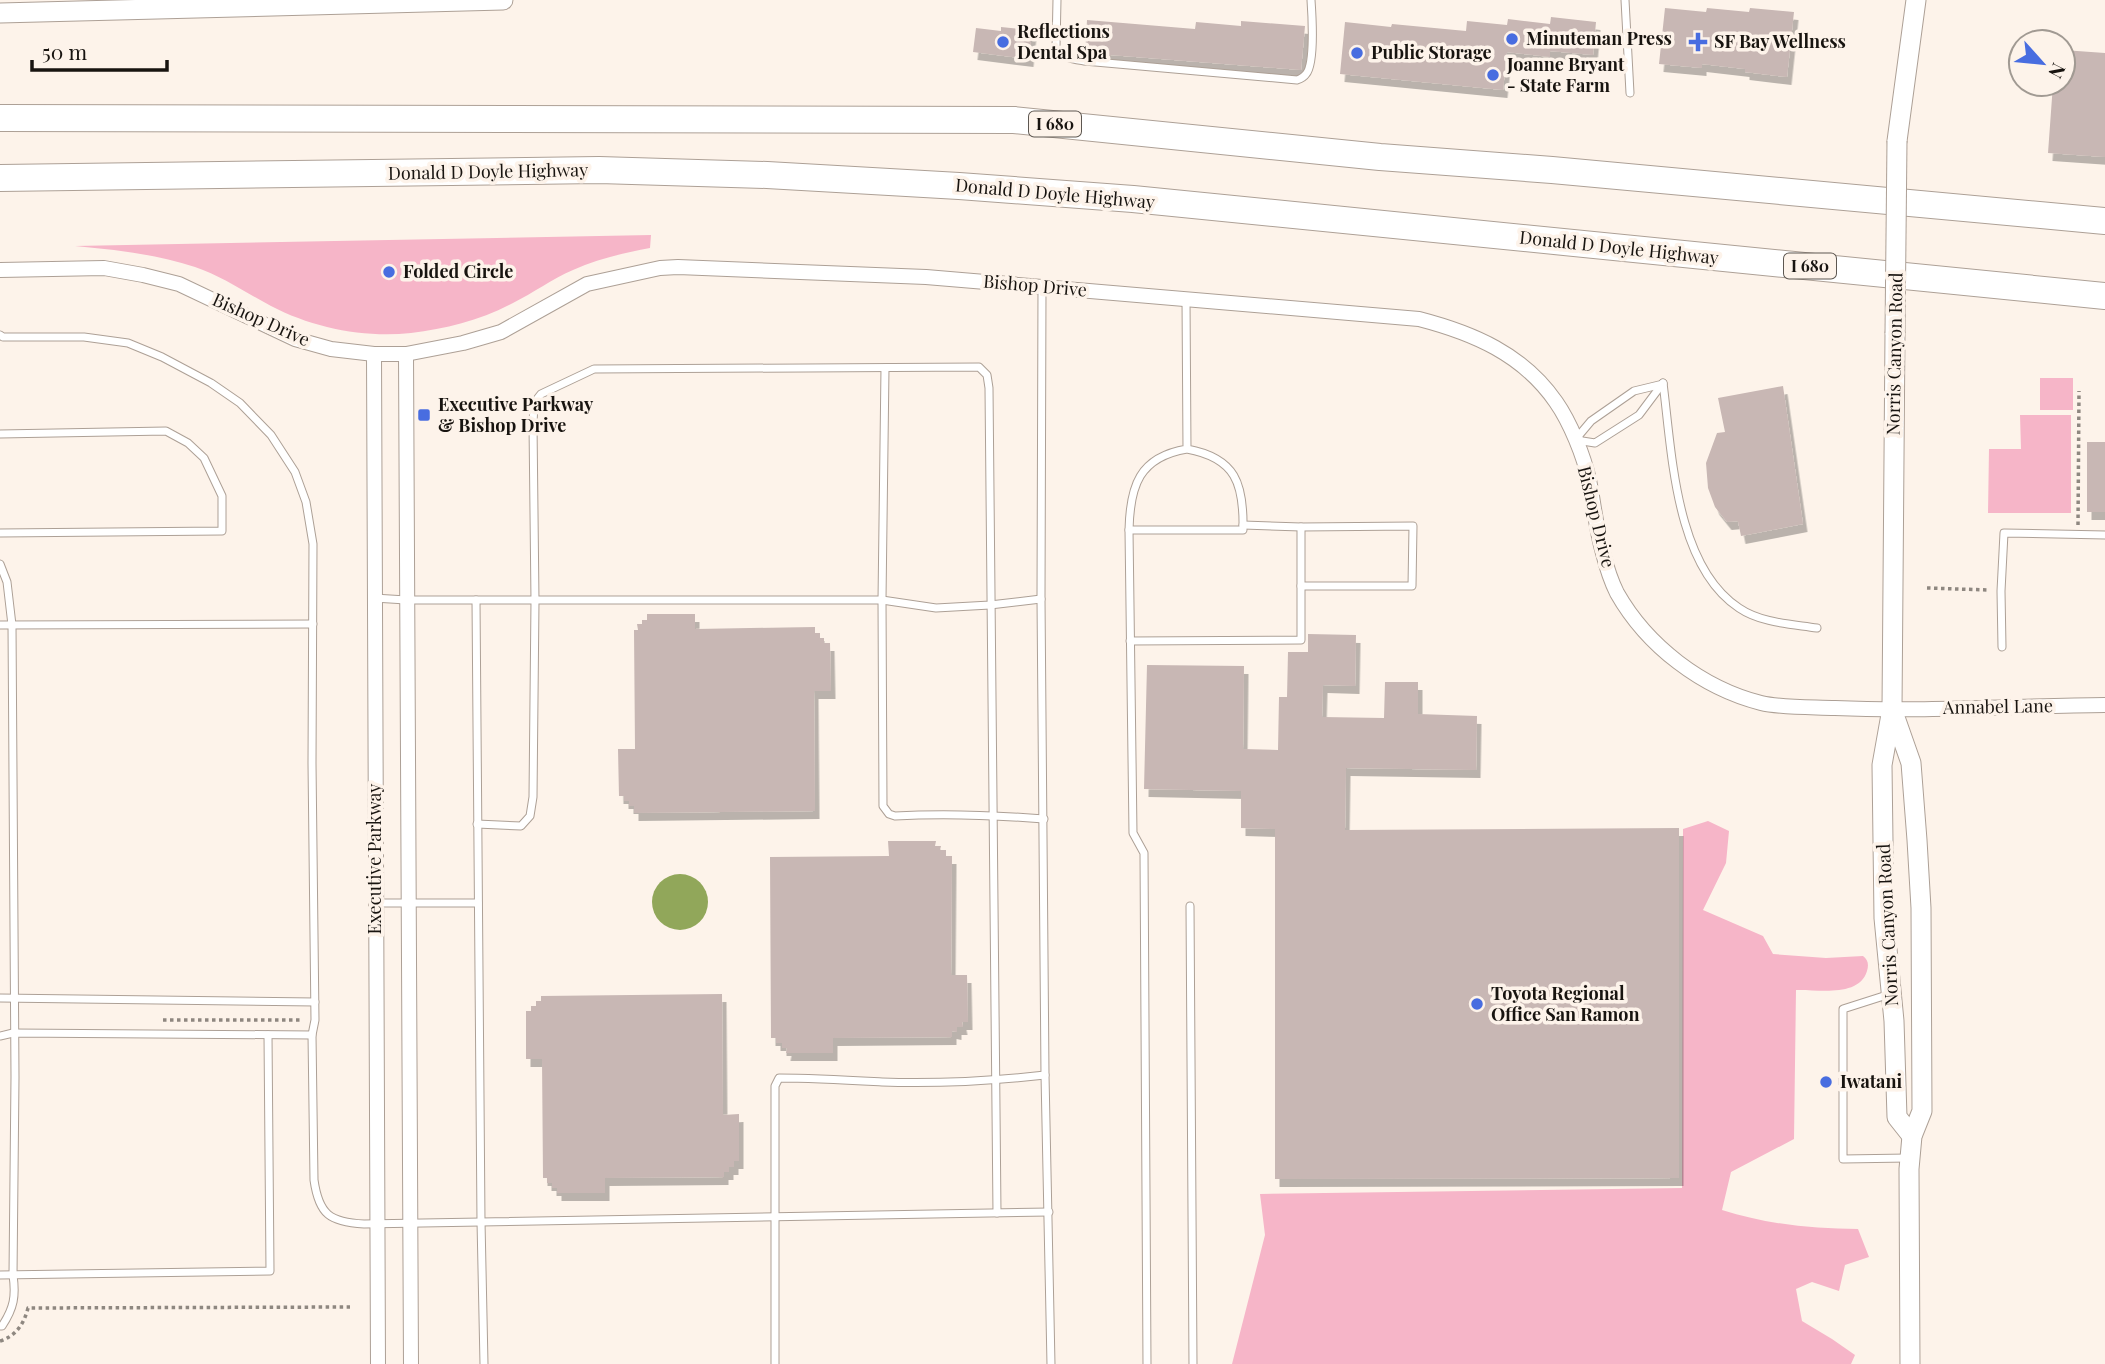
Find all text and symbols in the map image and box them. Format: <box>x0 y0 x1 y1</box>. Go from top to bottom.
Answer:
place label: Reflections Dental Spa <box>1017 19 1110 64</box>
place label: Minuteman Press <box>1526 26 1672 50</box>
scale bar <box>32 28 166 72</box>
north arrow <box>2007 28 2077 98</box>
place label: SF Bay Wellness <box>1714 29 1846 53</box>
marker: Minuteman Press <box>1504 31 1520 47</box>
marker: SF Bay Wellness <box>1688 32 1708 52</box>
marker: Reflections Dental Spa <box>995 34 1011 50</box>
text: 50 m <box>42 37 88 65</box>
place label: Public Storage <box>1371 40 1492 64</box>
marker: Public Storage <box>1349 45 1365 61</box>
place label: Joanne Bryant - State Farm <box>1506 52 1625 97</box>
text: N <box>2043 59 2073 83</box>
marker: Joanne Bryant - State Farm <box>1485 67 1501 83</box>
road number: I 680 <box>1029 112 1081 136</box>
street label: Donald D Doyle Highway <box>388 157 588 185</box>
street label: Donald D Doyle Highway <box>954 172 1156 214</box>
street label: Donald D Doyle Highway <box>1518 225 1720 269</box>
road number: I 680 <box>1784 254 1836 278</box>
place label: Folded Circle <box>403 259 513 283</box>
marker: Folded Circle <box>381 264 397 280</box>
street label: Bishop Drive <box>982 269 1088 301</box>
street label: Norris Canyon Road <box>1881 272 1907 436</box>
street label: Bishop Drive <box>209 287 314 351</box>
place label: Executive Parkway & Bishop Drive <box>438 392 594 437</box>
marker: Executive Parkway & Bishop Drive <box>416 407 432 423</box>
street label: Bishop Drive <box>1573 463 1621 570</box>
street label: Annabel Lane <box>1942 693 2053 719</box>
street label: Executive Parkway <box>362 784 386 934</box>
street label: Norris Canyon Road <box>1871 843 1903 1007</box>
place label: Toyota Regional Office San Ramon <box>1491 981 1640 1026</box>
marker: Toyota Regional Office San Ramon <box>1469 996 1485 1012</box>
place label: Iwatani <box>1840 1069 1902 1093</box>
marker: Iwatani <box>1818 1074 1834 1090</box>

